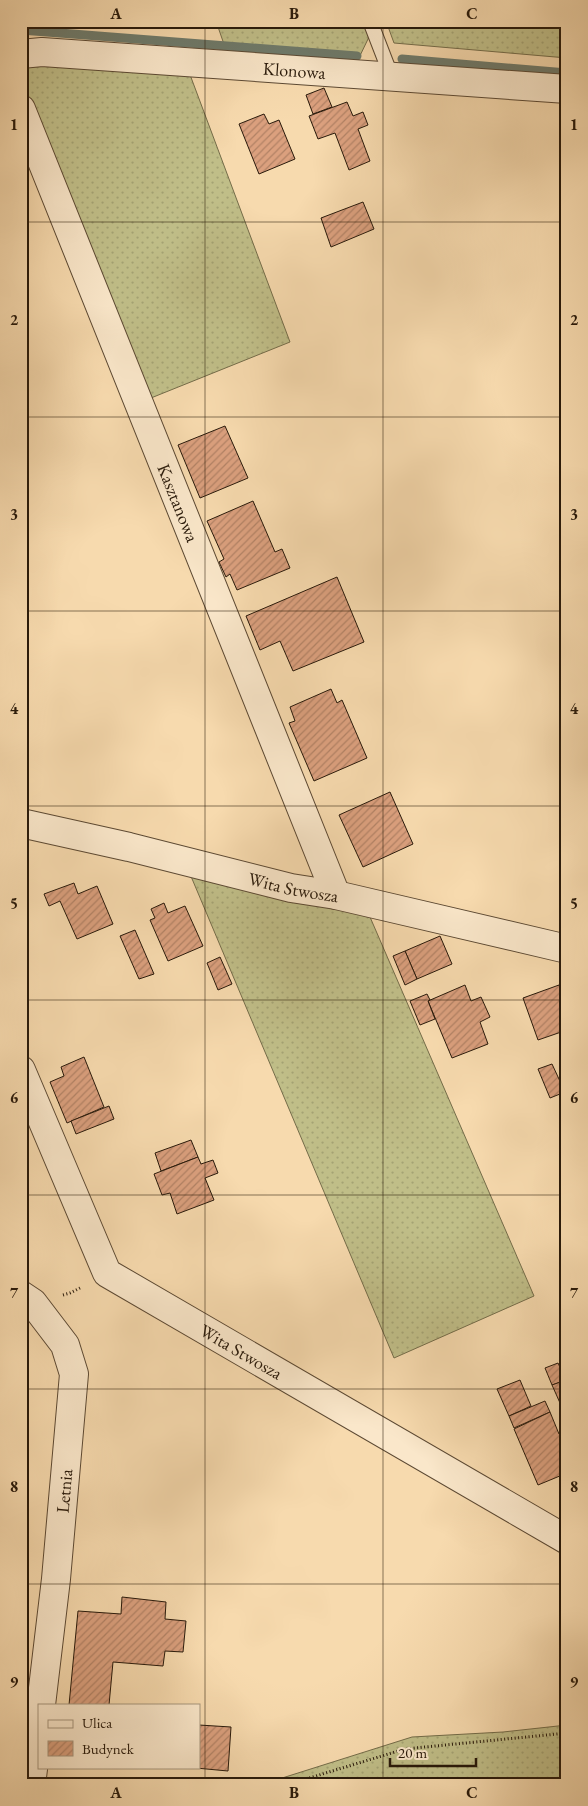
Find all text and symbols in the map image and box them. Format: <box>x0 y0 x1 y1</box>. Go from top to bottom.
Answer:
text: A <box>109 3 122 24</box>
text: B <box>289 3 299 24</box>
text: C <box>466 3 478 24</box>
street label: Klonowa <box>262 56 327 84</box>
text: 1 <box>10 114 18 135</box>
text: 1 <box>570 114 578 135</box>
text: 2 <box>10 309 19 330</box>
text: 2 <box>570 309 579 330</box>
street label: Kasztanowa <box>153 460 205 546</box>
text: 3 <box>10 504 18 525</box>
text: 3 <box>570 504 578 525</box>
text: 4 <box>10 698 19 719</box>
text: 4 <box>570 698 579 719</box>
street label: Wita Stwosza <box>246 866 341 907</box>
text: 5 <box>10 893 18 914</box>
text: 5 <box>570 893 578 914</box>
text: 6 <box>10 1087 19 1108</box>
text: 6 <box>570 1087 579 1108</box>
text: 7 <box>10 1282 19 1303</box>
text: 7 <box>570 1282 579 1303</box>
street label: Wita Stwosza <box>196 1318 288 1384</box>
street label: Letnia <box>51 1467 77 1514</box>
text: 8 <box>10 1476 18 1497</box>
text: 8 <box>570 1476 578 1497</box>
text: 9 <box>10 1671 19 1692</box>
text: 9 <box>570 1671 579 1692</box>
legend <box>38 1704 200 1768</box>
text: Ulica <box>82 1713 112 1732</box>
scale bar <box>390 1736 477 1768</box>
text: Budynek <box>82 1739 135 1758</box>
text: 20 m <box>398 1743 427 1762</box>
text: A <box>109 1782 122 1803</box>
text: B <box>289 1782 299 1803</box>
text: C <box>466 1782 478 1803</box>

